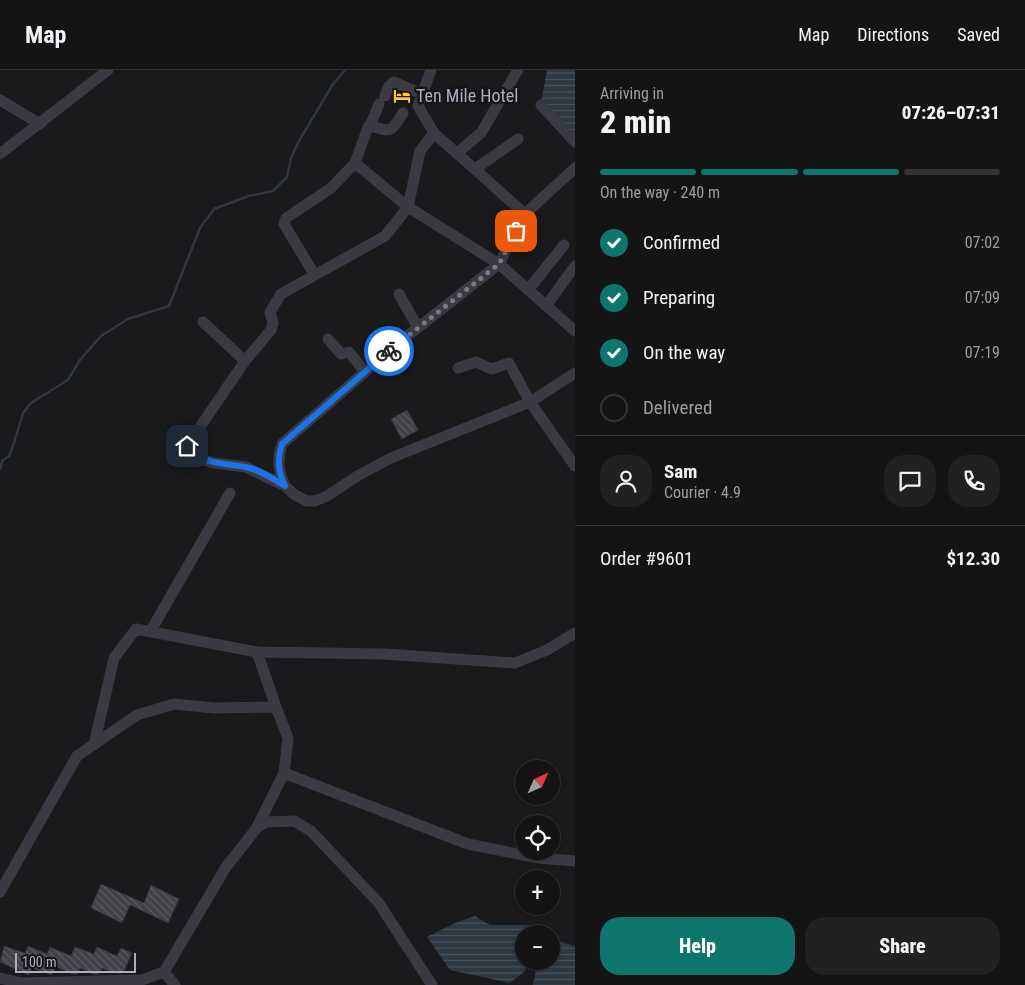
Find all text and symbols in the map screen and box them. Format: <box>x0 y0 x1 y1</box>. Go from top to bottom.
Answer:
text: Map <box>25 21 66 49</box>
text: Map <box>798 24 829 45</box>
text: Directions <box>857 24 929 45</box>
text: Saved <box>957 24 1000 45</box>
text: Arriving in <box>600 84 664 103</box>
place label: Ten Mile Hotel <box>416 85 518 106</box>
hotel icon: Ten Mile Hotel <box>392 86 412 106</box>
text: 07:26–07:31 <box>902 101 1000 124</box>
text: 2 min <box>600 103 671 141</box>
text: On the way · 240 m <box>600 183 720 202</box>
pin <box>495 210 537 252</box>
icon: bag <box>502 217 530 245</box>
icon: check <box>600 229 628 257</box>
text: Confirmed <box>643 231 720 254</box>
text: 07:02 <box>965 233 1000 252</box>
icon: check <box>600 284 628 312</box>
text: Preparing <box>643 286 715 309</box>
text: 07:09 <box>965 288 1000 307</box>
courier <box>364 326 414 376</box>
icon: bike <box>375 337 403 365</box>
icon: check <box>600 339 628 367</box>
text: On the way <box>643 341 725 364</box>
text: 07:19 <box>965 343 1000 362</box>
text: Delivered <box>643 396 712 419</box>
pin <box>166 425 208 467</box>
icon: home <box>173 432 201 460</box>
button: person <box>600 455 652 507</box>
button: chat <box>884 455 936 507</box>
button: phone <box>948 455 1000 507</box>
text: Sam <box>664 460 697 483</box>
text: Courier · 4.9 <box>664 483 741 502</box>
text: Order #9601 <box>600 547 693 570</box>
text: $12.30 <box>946 547 1000 570</box>
north arrow <box>515 760 560 805</box>
map controls <box>515 760 560 970</box>
button: locate <box>515 815 560 860</box>
button: + <box>515 870 560 915</box>
button: Help <box>600 917 795 975</box>
button: Share <box>805 917 1000 975</box>
button: − <box>515 925 560 970</box>
scale bar <box>15 950 136 973</box>
text: 100 m <box>22 954 57 970</box>

